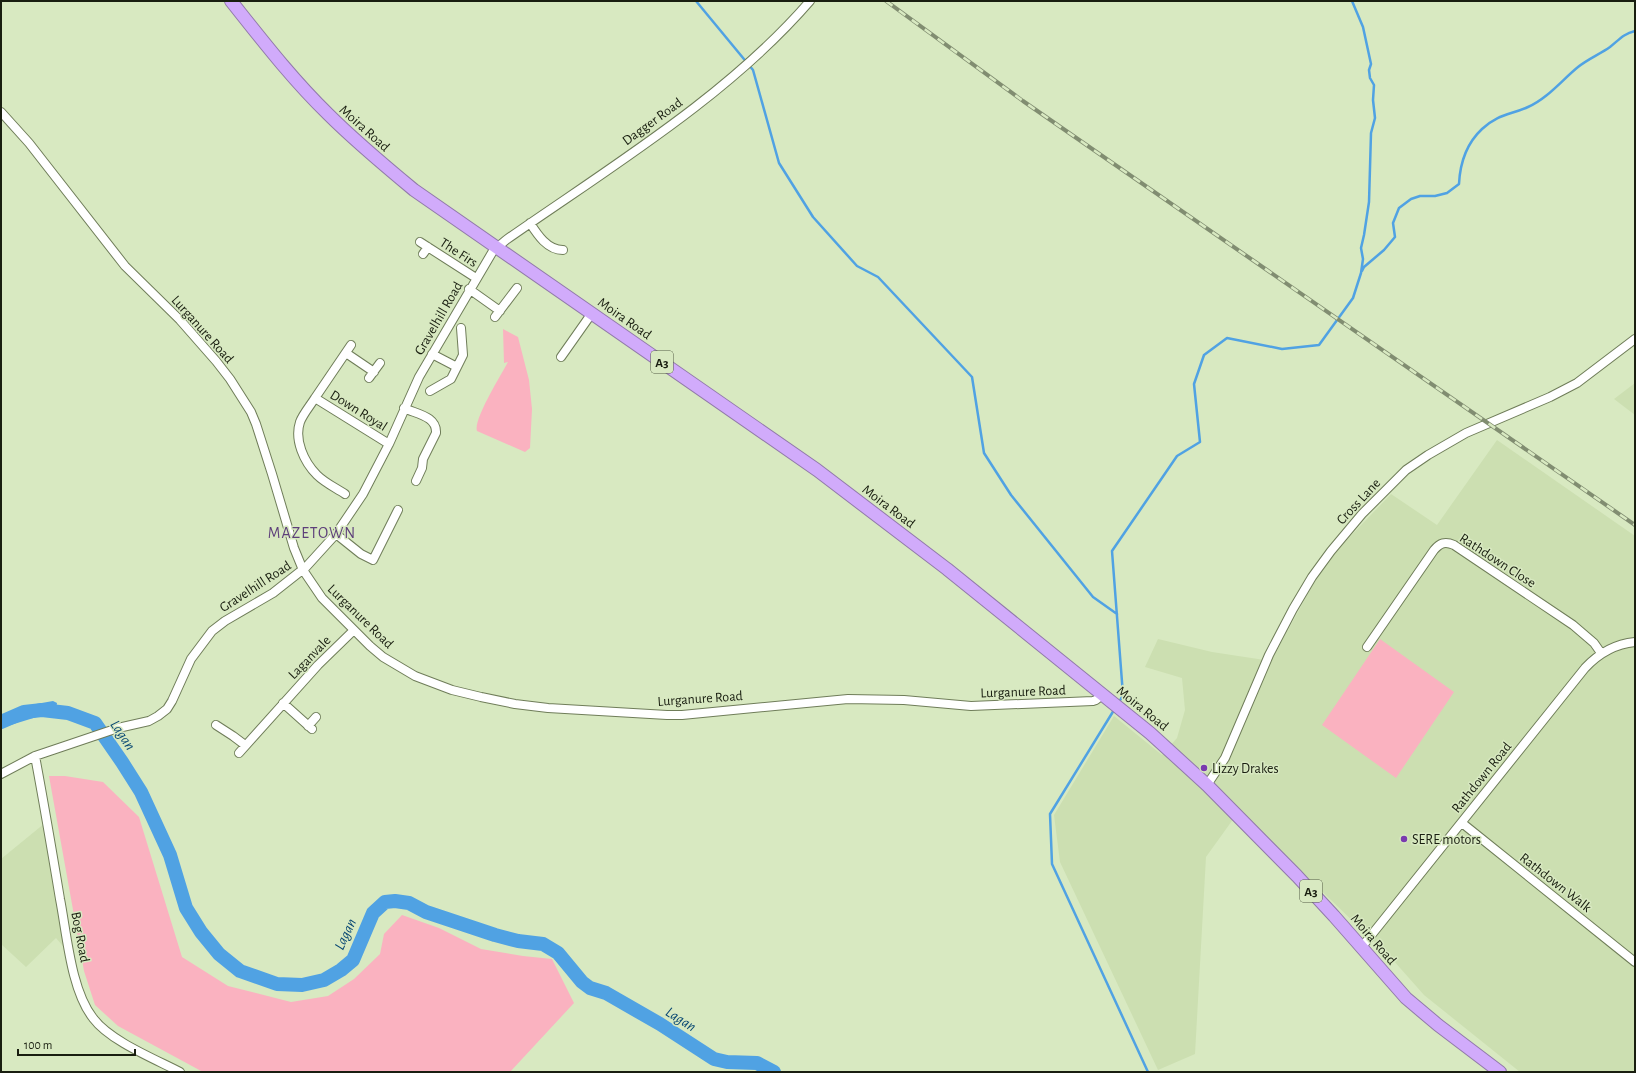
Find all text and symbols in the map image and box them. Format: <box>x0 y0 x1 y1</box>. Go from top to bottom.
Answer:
street label: Dagger Road <box>620 95 685 148</box>
street label: Moira Road <box>337 103 392 155</box>
street label: The Firs <box>437 236 480 270</box>
street label: Gravelhill Road <box>412 279 465 358</box>
street label: Lurganure Road <box>168 293 236 366</box>
street label: Moira Road <box>595 295 654 342</box>
road number: A3 <box>651 351 673 373</box>
street label: Down Royal <box>327 388 389 434</box>
street label: Cross Lane <box>1334 476 1383 527</box>
street label: Moira Road <box>859 483 917 531</box>
district label: MAZETOWN <box>268 525 356 541</box>
street label: Rathdown Close <box>1457 531 1538 591</box>
street label: Gravelhill Road <box>217 559 294 615</box>
street label: Lurganure Road <box>325 582 396 652</box>
street label: Laganvale <box>286 633 334 682</box>
street label: Lurganure Road <box>980 684 1066 700</box>
street label: Moira Road <box>1114 684 1171 734</box>
street label: Lurganure Road <box>657 689 743 709</box>
water label: Lagan <box>107 718 138 753</box>
street label: Rathdown Road <box>1449 740 1514 816</box>
place label: Lizzy Drakes <box>1212 762 1279 776</box>
marker: Lizzy Drakes <box>1199 763 1209 773</box>
place label: SERE motors <box>1412 833 1481 847</box>
marker: SERE motors <box>1399 834 1409 844</box>
street label: Rathdown Walk <box>1517 851 1594 915</box>
road number: A3 <box>1300 880 1322 902</box>
street label: Bog Road <box>68 911 92 964</box>
street label: Moira Road <box>1348 912 1399 968</box>
water label: Lagan <box>332 916 359 952</box>
water label: Lagan <box>663 1004 699 1034</box>
scale bar <box>18 1031 135 1057</box>
text: 100 m <box>24 1039 52 1051</box>

